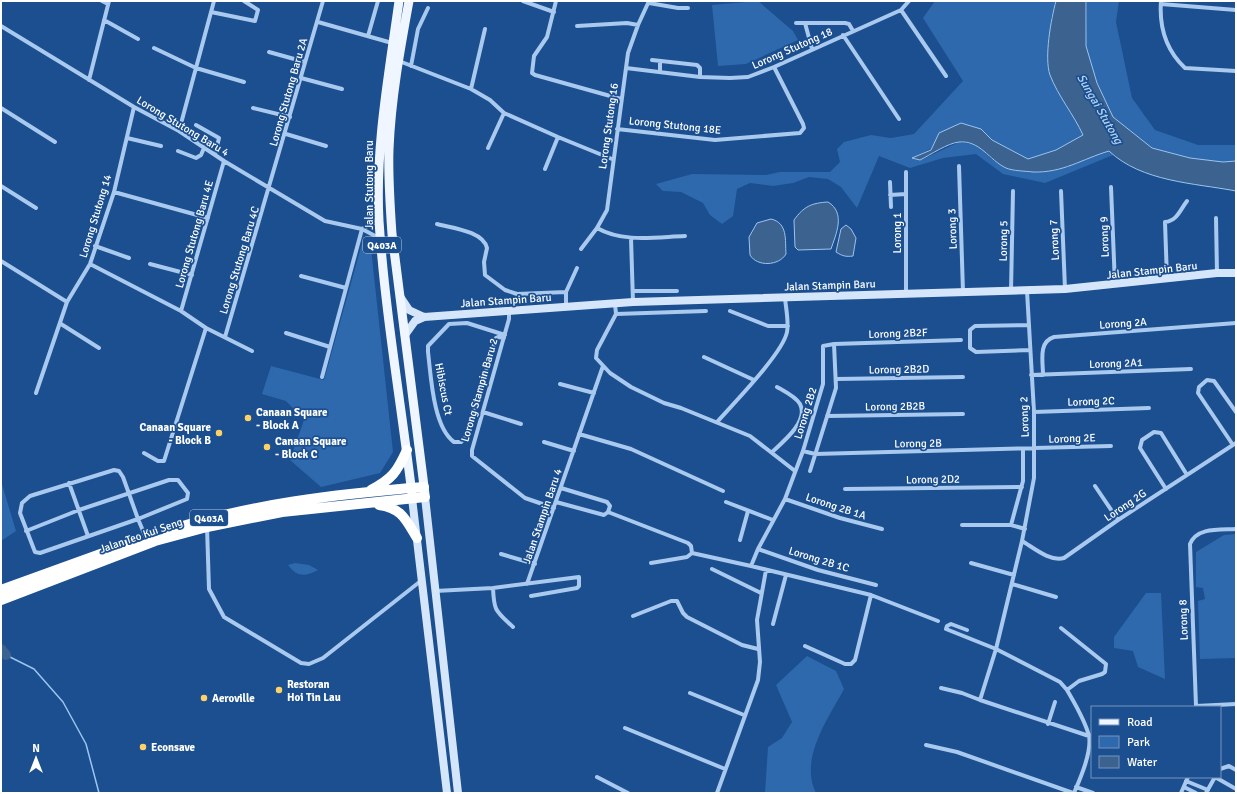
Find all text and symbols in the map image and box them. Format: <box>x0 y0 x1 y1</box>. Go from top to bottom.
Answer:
street label: Lorong Stutong 18 <box>750 25 834 72</box>
street label: Lorong Stutong Baru 2A <box>267 36 310 148</box>
water label: Sungai Stutong <box>1073 71 1127 149</box>
street label: Lorong Stutong 16 <box>596 82 621 170</box>
street label: Lorong Stutong Baru 4 <box>134 94 231 159</box>
street label: Lorong Stutong 18E <box>628 114 722 137</box>
street label: Jalan Stutong Baru <box>363 140 376 230</box>
street label: Lorong Stutong 14 <box>77 173 114 259</box>
street label: Lorong Stutong Baru 4E <box>173 179 216 290</box>
street label: Lorong Stutong Baru 4C <box>217 204 262 316</box>
street label: Lorong 3 <box>945 208 960 250</box>
street label: Lorong 1 <box>891 212 904 253</box>
street label: Lorong 9 <box>1097 216 1112 258</box>
street label: Lorong 7 <box>1047 219 1062 261</box>
street label: Lorong 5 <box>997 220 1010 262</box>
road number: Q403A <box>363 237 401 253</box>
street label: Jalan Stampin Baru <box>1106 259 1198 282</box>
street label: Jalan Stampin Baru <box>784 277 876 294</box>
street label: Jalan Stampin Baru <box>460 291 552 310</box>
street label: Lorong 2A <box>1099 315 1148 332</box>
street label: Lorong 2B2F <box>868 326 928 341</box>
street label: Lorong Stampin Baru 2 <box>458 337 501 443</box>
street label: Lorong 2A1 <box>1089 356 1143 371</box>
street label: Hibiscus Ct <box>432 362 455 416</box>
street label: Lorong 2B2D <box>869 362 929 377</box>
street label: Lorong 2B2 <box>791 386 820 441</box>
street label: Lorong 2C <box>1067 394 1115 409</box>
street label: Lorong 2 <box>1017 396 1032 438</box>
street label: Lorong 2B2B <box>865 399 926 414</box>
place label: Canaan Square - Block A <box>256 406 328 432</box>
marker: Canaan Square - Block A <box>243 413 253 423</box>
place label: Canaan Square - Block B <box>140 421 212 447</box>
marker: Canaan Square - Block B <box>214 428 224 438</box>
street label: Lorong 2E <box>1048 431 1096 446</box>
place label: Canaan Square - Block C <box>275 435 347 461</box>
street label: Lorong 2B <box>894 437 942 450</box>
marker: Canaan Square - Block C <box>262 442 272 452</box>
street label: Jalan Stampin Baru 4 <box>520 467 565 565</box>
street label: Lorong 2D2 <box>906 473 960 486</box>
street label: Lorong 2G <box>1102 487 1149 524</box>
street label: Lorong 2B 1A <box>804 491 868 522</box>
road number: Q403A <box>190 510 228 526</box>
street label: Jalan Teo Kui Seng <box>98 515 184 556</box>
street label: Lorong 2B 1C <box>787 544 851 575</box>
street label: Lorong 8 <box>1176 599 1191 641</box>
place label: Restoran Hoi Tin Lau <box>287 678 341 704</box>
marker: Restoran Hoi Tin Lau <box>274 685 284 695</box>
place label: Aeroville <box>212 692 255 705</box>
marker: Aeroville <box>199 693 209 703</box>
legend <box>1091 706 1221 778</box>
text: Road <box>1127 715 1153 730</box>
text: Park <box>1127 735 1150 750</box>
north arrow <box>16 738 56 778</box>
place label: Econsave <box>151 741 196 754</box>
text: N <box>32 742 40 755</box>
marker: Econsave <box>138 742 148 752</box>
text: Water <box>1127 755 1158 770</box>

